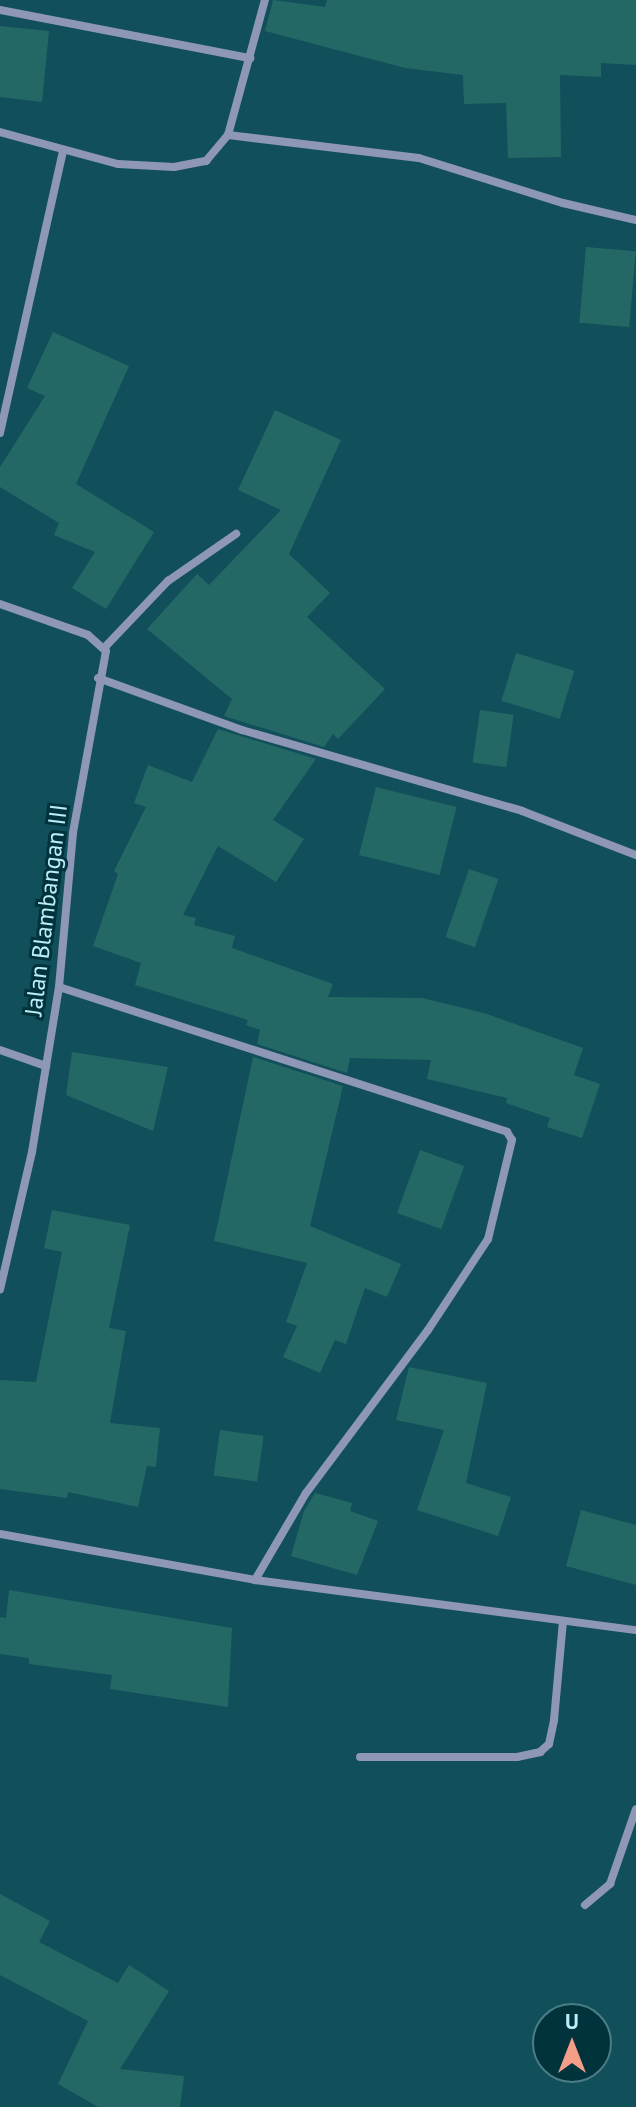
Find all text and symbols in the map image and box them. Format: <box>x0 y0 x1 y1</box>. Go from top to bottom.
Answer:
street label: Jalan Blambangan III <box>19 803 73 1017</box>
north arrow <box>532 2003 612 2083</box>
text: U <box>565 2007 579 2035</box>

